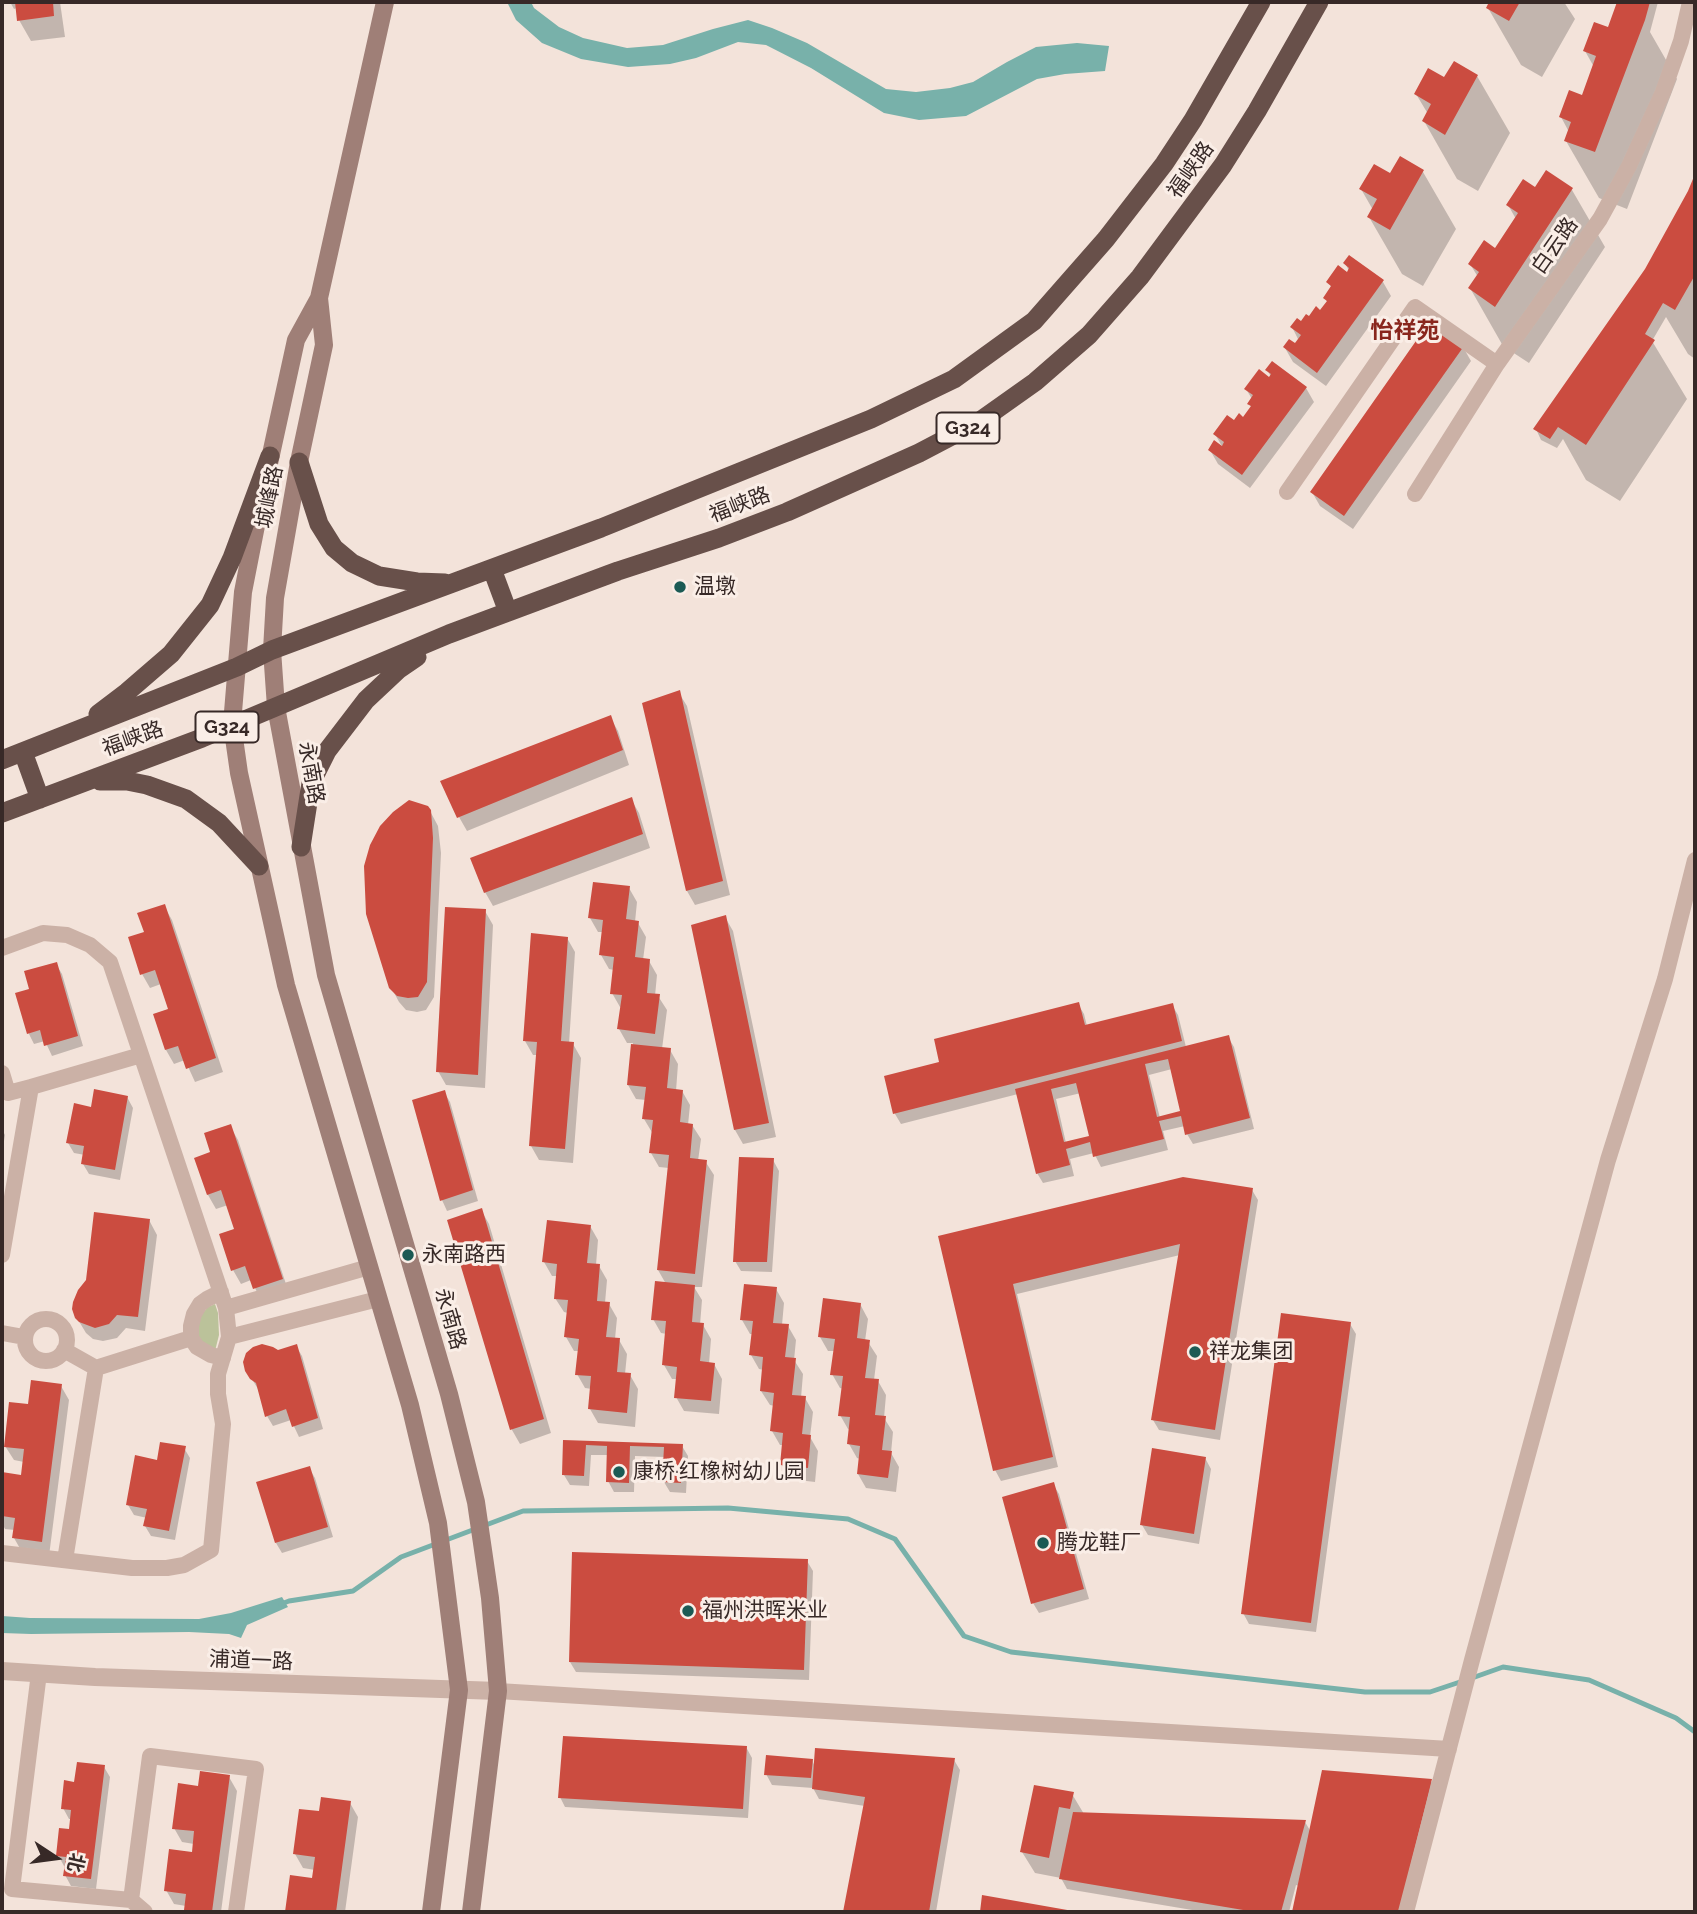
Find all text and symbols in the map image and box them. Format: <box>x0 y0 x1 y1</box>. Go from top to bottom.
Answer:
street label: 福峡路 <box>1163 137 1219 203</box>
street label: 白云路 <box>1527 213 1583 279</box>
district label: 怡祥苑 <box>1371 317 1439 345</box>
road number: G324 <box>936 412 1000 444</box>
street label: 城峰路 <box>252 464 288 530</box>
street label: 福峡路 <box>706 482 774 528</box>
place label: 温墩 <box>694 574 736 600</box>
marker: 温墩 <box>672 579 688 595</box>
road number: G324 <box>196 712 258 742</box>
street label: 福峡路 <box>99 716 167 762</box>
street label: 永南路 <box>293 740 329 806</box>
place label: 永南路西 <box>422 1242 506 1268</box>
marker: 永南路西 <box>400 1247 416 1263</box>
street label: 永南路 <box>429 1285 471 1353</box>
place label: 祥龙集团 <box>1209 1339 1293 1365</box>
marker: 祥龙集团 <box>1187 1344 1203 1360</box>
place label: 康桥·红橡树幼儿园 <box>633 1459 805 1485</box>
marker: 康桥·红橡树幼儿园 <box>611 1464 627 1480</box>
place label: 腾龙鞋厂 <box>1057 1530 1141 1556</box>
marker: 腾龙鞋厂 <box>1035 1535 1051 1551</box>
place label: 福州洪晖米业 <box>702 1598 828 1624</box>
marker: 福州洪晖米业 <box>680 1603 696 1619</box>
street label: 浦道一路 <box>209 1647 293 1675</box>
north arrow <box>21 1823 91 1893</box>
text: 北 <box>64 1851 89 1874</box>

